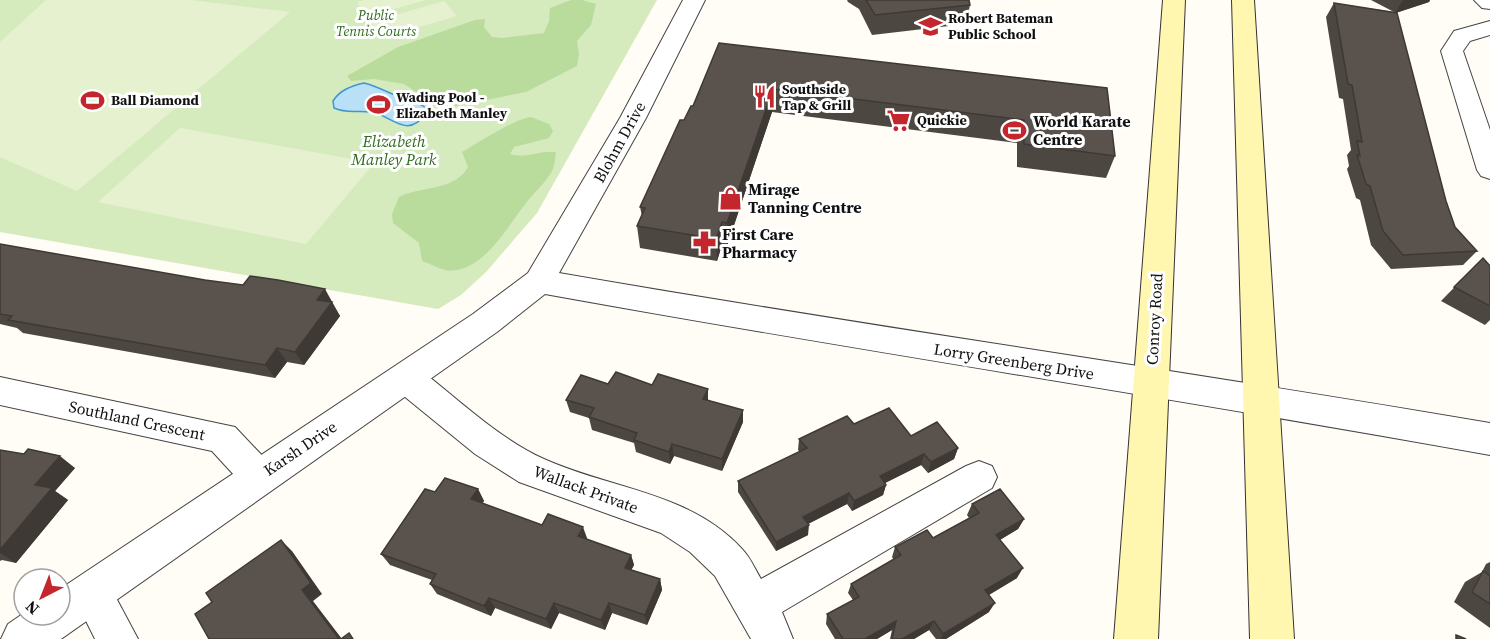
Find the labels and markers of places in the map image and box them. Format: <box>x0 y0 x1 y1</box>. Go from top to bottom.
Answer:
place label: Robert Bateman Public School <box>948 8 1054 44</box>
school or university icon: Robert Bateman Public School <box>917 13 943 39</box>
place label: Southside Tap & Grill <box>782 79 852 115</box>
restaurant icon: Southside Tap & Grill <box>751 84 777 110</box>
sports icon: Ball Diamond <box>80 87 106 113</box>
place label: Wading Pool - Elizabeth Manley <box>396 87 508 123</box>
place label: Ball Diamond <box>111 90 200 110</box>
sports icon: Wading Pool - Elizabeth Manley <box>365 92 391 118</box>
supermarket icon: Quickie <box>886 107 912 133</box>
place label: Quickie <box>917 110 967 130</box>
place label: World Karate Centre <box>1033 110 1131 150</box>
sports icon: World Karate Centre <box>1002 117 1028 143</box>
place label: Mirage Tanning Centre <box>748 178 862 218</box>
shop icon: Mirage Tanning Centre <box>717 185 743 211</box>
place label: First Care Pharmacy <box>722 223 797 263</box>
pharmacy icon: First Care Pharmacy <box>691 230 717 256</box>

